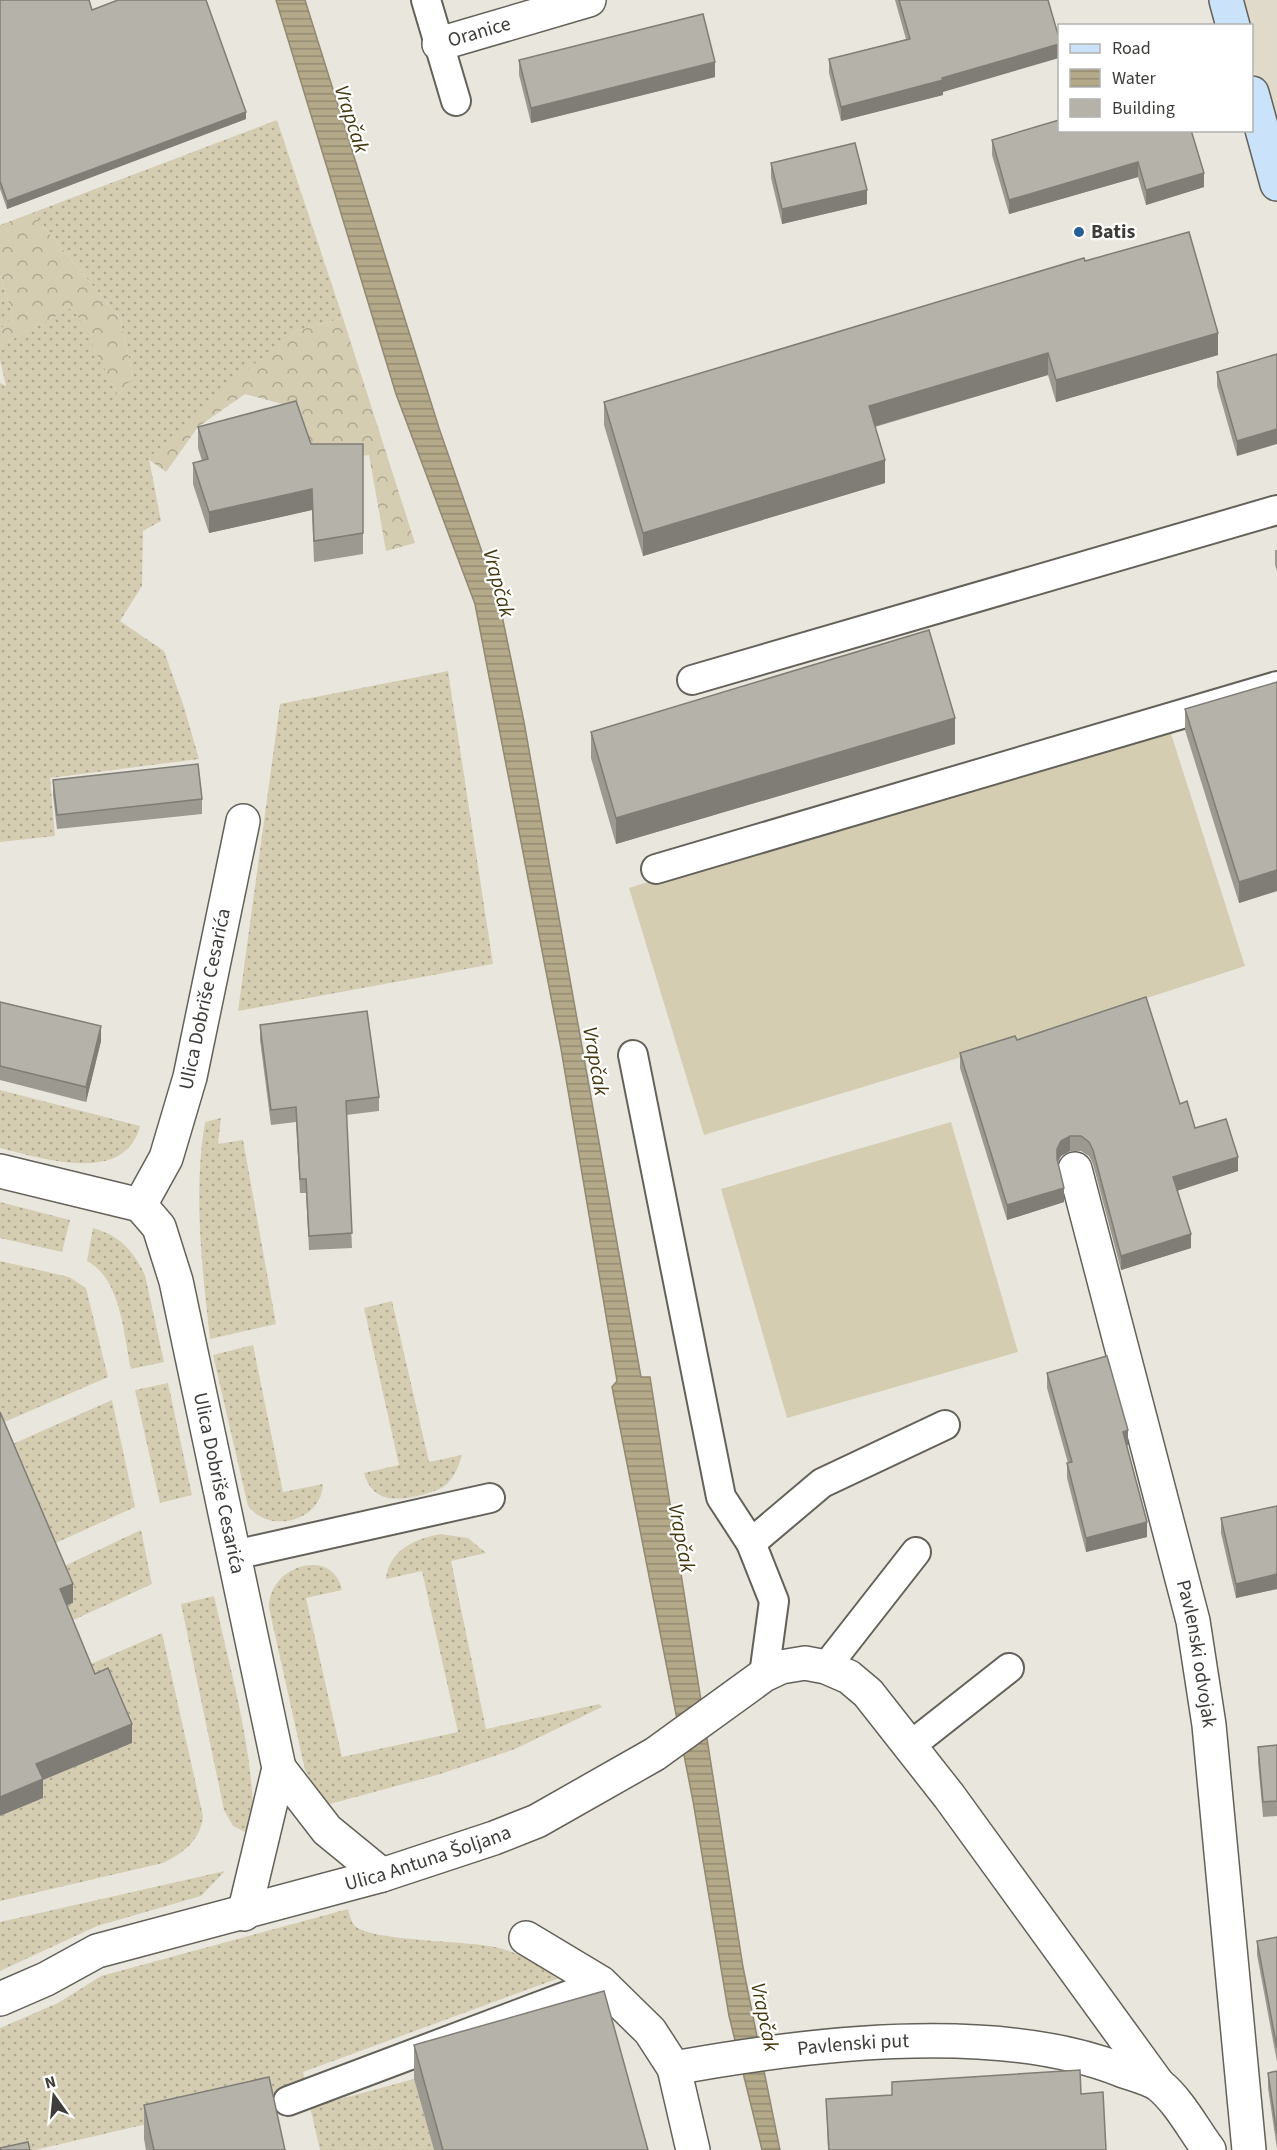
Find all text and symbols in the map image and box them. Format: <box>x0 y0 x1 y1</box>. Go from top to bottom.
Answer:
street label: Oranice <box>444 10 514 55</box>
legend <box>1058 24 1253 132</box>
text: Road <box>1112 36 1151 61</box>
text: Water <box>1112 66 1156 91</box>
water label: Vrapčak <box>327 81 377 158</box>
text: Building <box>1112 96 1175 121</box>
place label: Batis <box>1091 218 1135 246</box>
marker: Batis <box>1072 225 1086 239</box>
water label: Vrapčak <box>476 545 523 621</box>
street label: Ulica Dobriše Cesarića <box>172 906 238 1092</box>
water label: Vrapčak <box>575 1024 617 1099</box>
street label: Ulica Dobriše Cesarića <box>186 1390 252 1577</box>
water label: Vrapčak <box>661 1501 704 1576</box>
street label: Pavlenski odvojak <box>1169 1577 1223 1730</box>
street label: Ulica Antuna Šoljana <box>342 1819 515 1898</box>
water label: Vrapčak <box>743 1980 787 2055</box>
street label: Pavlenski put <box>796 2027 910 2063</box>
north arrow <box>24 2066 84 2126</box>
text: N <box>42 2070 58 2094</box>

